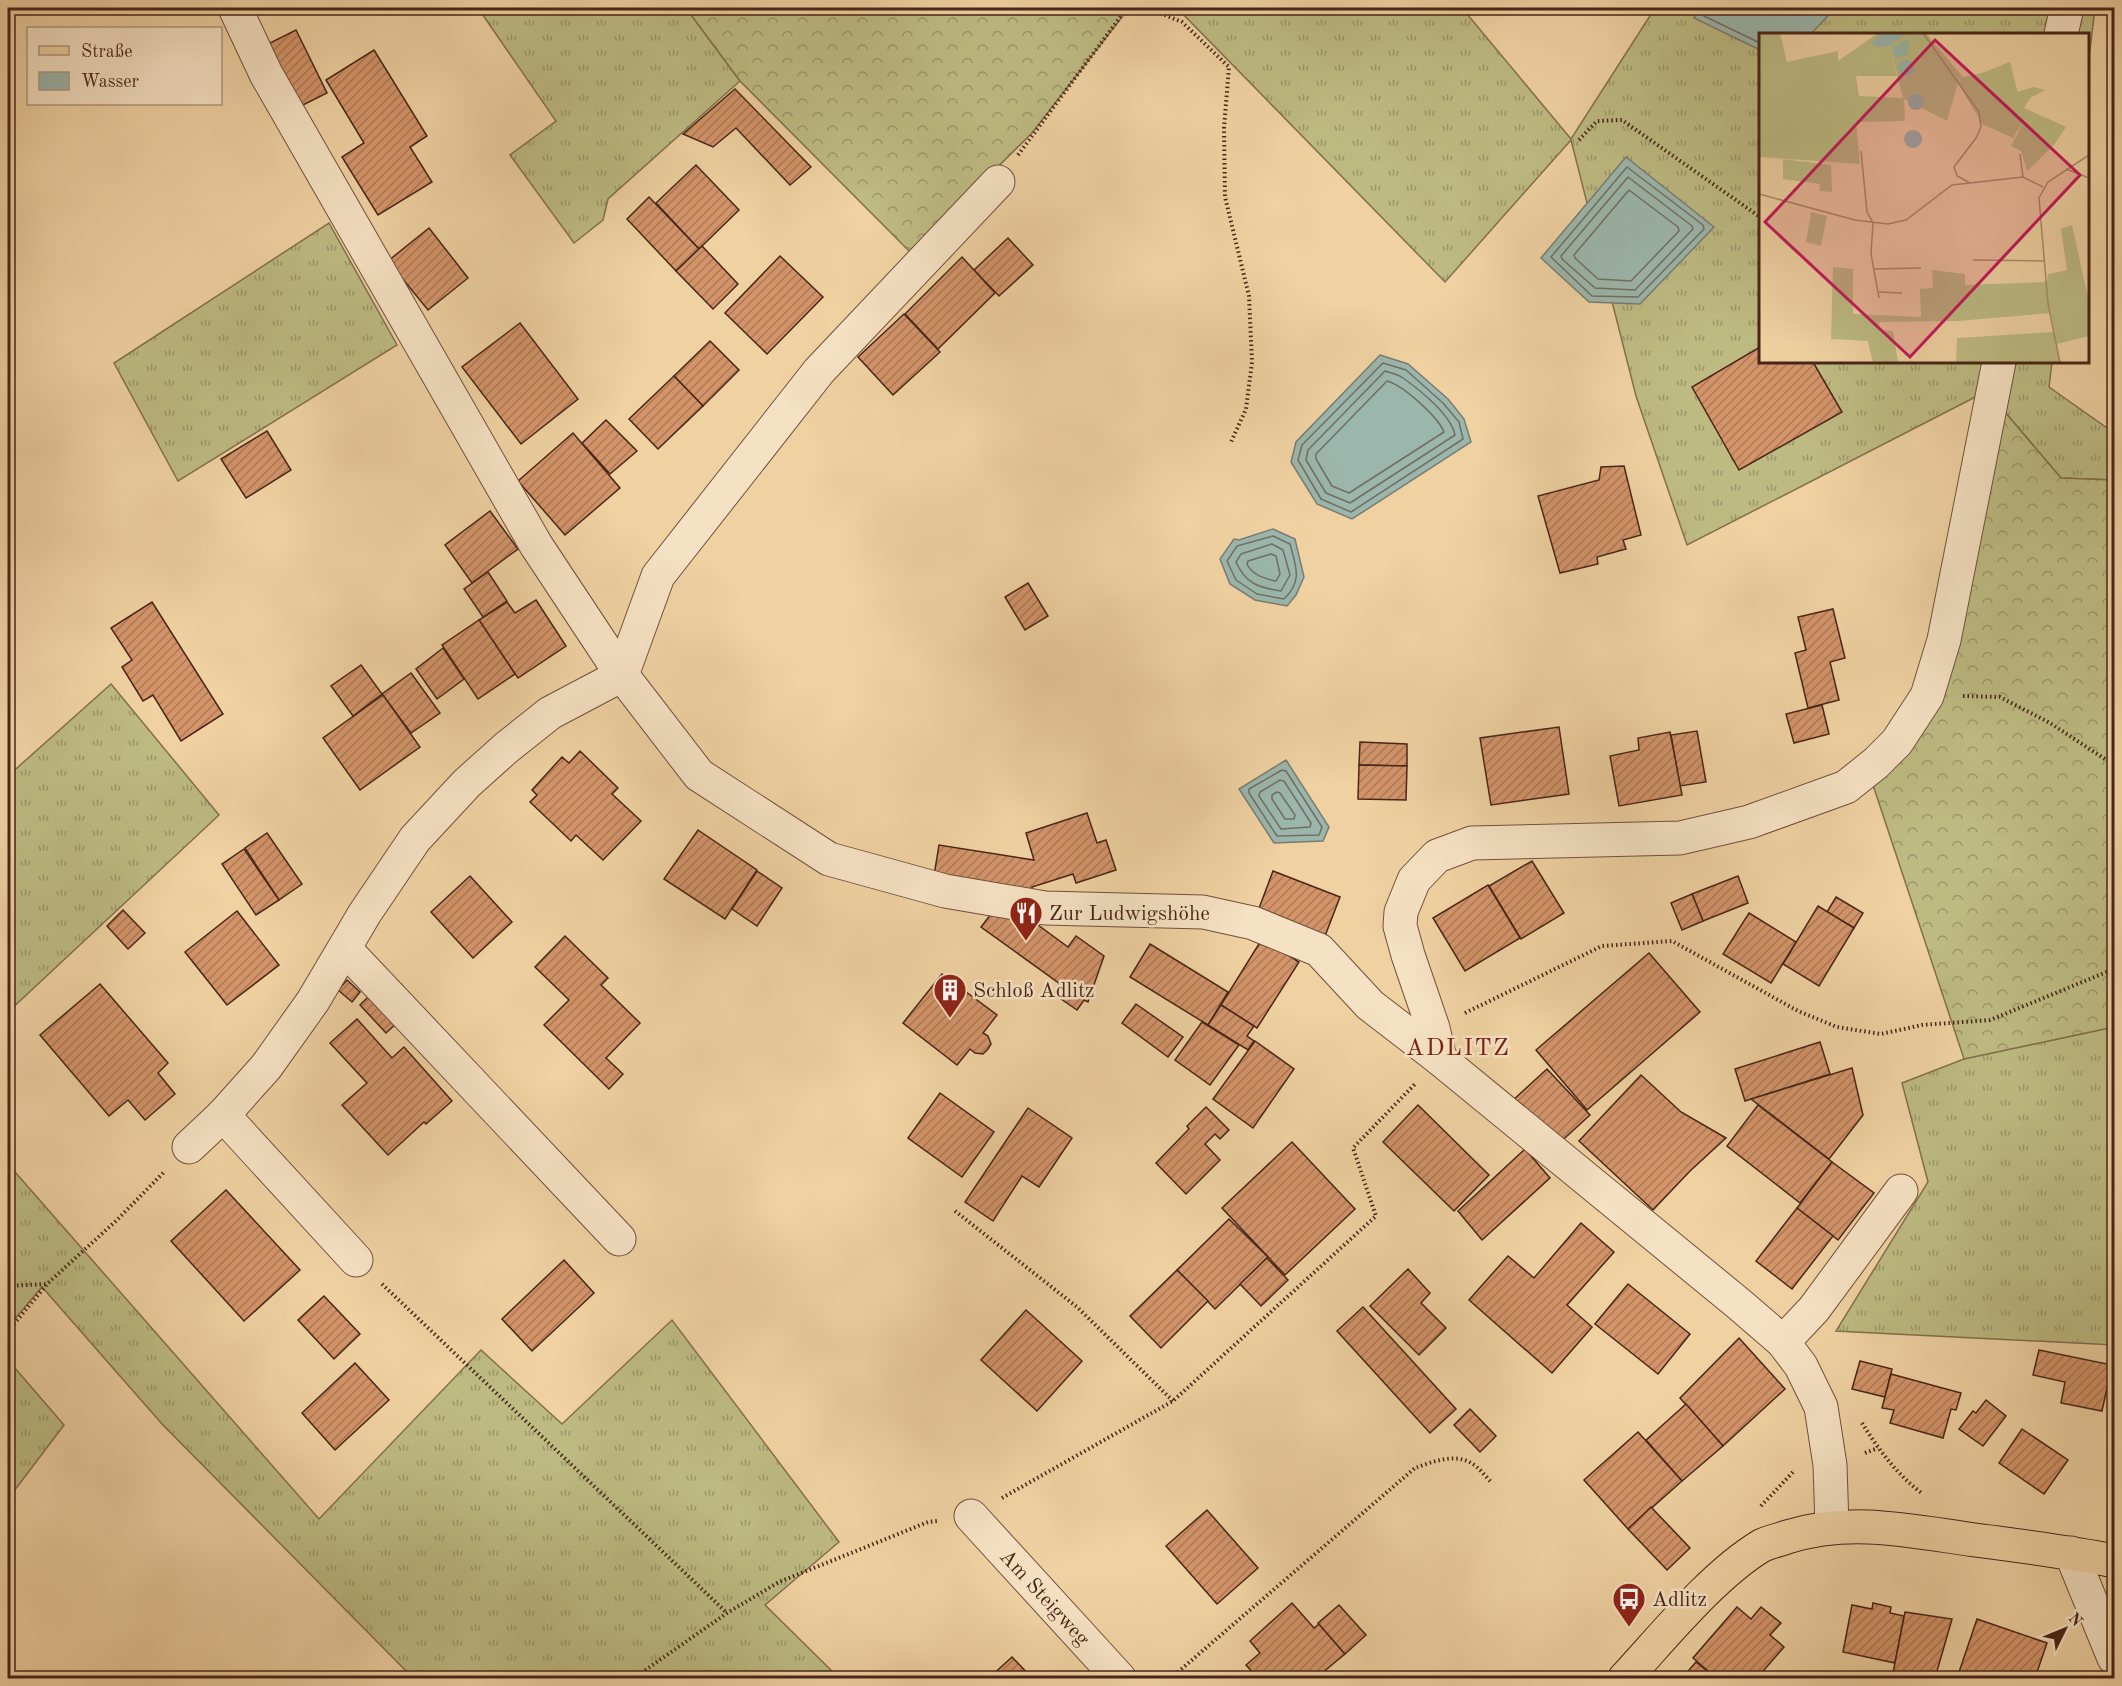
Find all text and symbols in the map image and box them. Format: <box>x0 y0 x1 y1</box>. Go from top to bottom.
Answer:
legend <box>27 27 222 105</box>
inset map <box>1759 33 2089 363</box>
text: Straße <box>81 43 132 61</box>
text: Wasser <box>81 73 140 91</box>
restaurant icon: Zur Ludwigshöhe <box>1008 895 1044 942</box>
place label: Zur Ludwigshöhe <box>1049 904 1210 925</box>
building icon: Schloß Adlitz <box>932 972 968 1019</box>
place label: Schloß Adlitz <box>973 981 1095 1002</box>
district label: ADLITZ <box>1406 1037 1510 1061</box>
street label: Am Steigweg <box>995 1546 1093 1651</box>
bus stop icon: Adlitz <box>1611 1581 1647 1628</box>
place label: Adlitz <box>1652 1590 1707 1611</box>
north arrow <box>2035 1599 2095 1659</box>
text: N <box>2064 1610 2085 1631</box>

